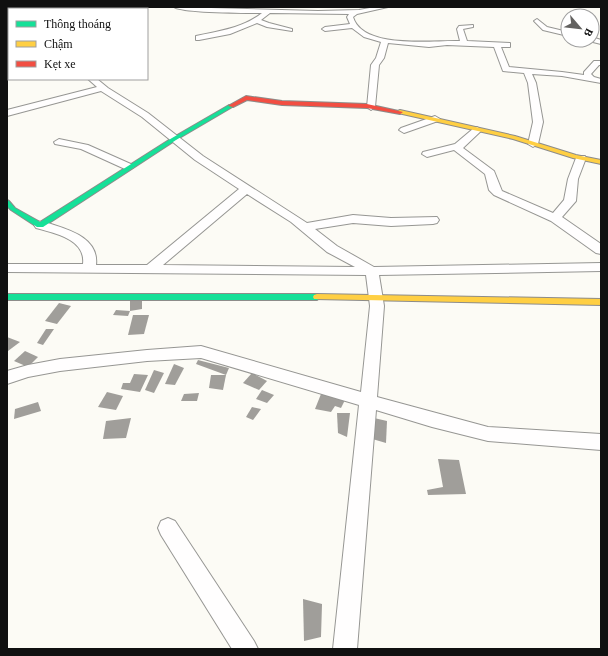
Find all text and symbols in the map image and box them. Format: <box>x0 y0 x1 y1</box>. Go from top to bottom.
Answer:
legend <box>8 8 148 80</box>
north arrow <box>560 8 600 48</box>
text: Thông thoáng <box>44 17 111 31</box>
text: B <box>581 27 596 39</box>
text: Chậm <box>44 37 73 51</box>
text: Kẹt xe <box>44 57 76 71</box>

